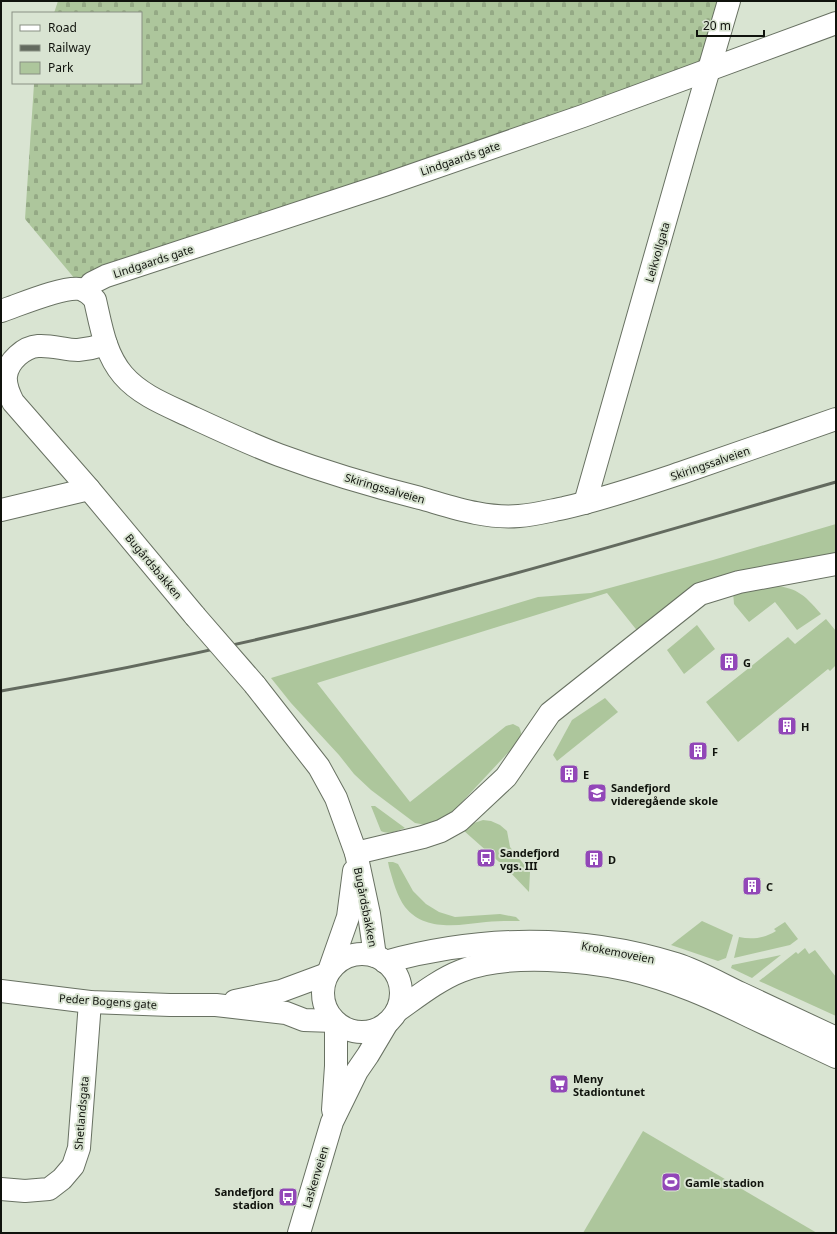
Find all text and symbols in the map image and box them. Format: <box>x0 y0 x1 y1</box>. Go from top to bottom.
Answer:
legend <box>12 12 142 84</box>
scale bar <box>697 12 764 38</box>
text: 20 m <box>703 17 731 34</box>
text: Road <box>48 19 77 36</box>
text: Railway <box>48 39 92 56</box>
text: Park <box>48 59 74 76</box>
street label: Lindgaards gate <box>418 137 502 179</box>
street label: Leikvollgata <box>641 220 673 284</box>
street label: Lindgaards gate <box>111 241 195 281</box>
street label: Skiringssalveien <box>668 442 752 484</box>
street label: Skiringssalveien <box>343 469 427 507</box>
street label: Bugårdsbakken <box>122 530 186 602</box>
building icon: G <box>718 651 740 673</box>
place label: G <box>743 655 751 670</box>
building icon: H <box>776 715 798 737</box>
place label: H <box>801 719 809 734</box>
building icon: F <box>687 740 709 762</box>
place label: F <box>712 744 718 759</box>
building icon: E <box>558 763 580 785</box>
place label: E <box>583 767 589 782</box>
place label: Sandefjord videregående skole <box>611 780 718 808</box>
school or university icon: Sandefjord videregående skole <box>586 782 608 804</box>
place label: Sandefjord vgs. III <box>500 845 559 873</box>
bus stop icon: Sandefjord vgs. III <box>475 847 497 869</box>
building icon: D <box>583 848 605 870</box>
place label: D <box>608 852 616 867</box>
street label: Bugårdsbakken <box>351 866 381 948</box>
building icon: C <box>741 875 763 897</box>
place label: C <box>766 879 773 894</box>
street label: Krokemoveien <box>580 938 656 966</box>
street label: Peder Bogens gate <box>59 990 157 1012</box>
place label: Meny Stadiontunet <box>573 1071 645 1099</box>
supermarket icon: Meny Stadiontunet <box>548 1073 570 1095</box>
street label: Shetlandsgata <box>70 1076 92 1150</box>
street label: Laskenveien <box>299 1144 331 1210</box>
sports icon: Gamle stadion <box>660 1171 682 1193</box>
place label: Gamle stadion <box>685 1175 764 1190</box>
place label: Sandefjord stadion <box>215 1184 274 1212</box>
bus stop icon: Sandefjord stadion <box>277 1186 299 1208</box>

